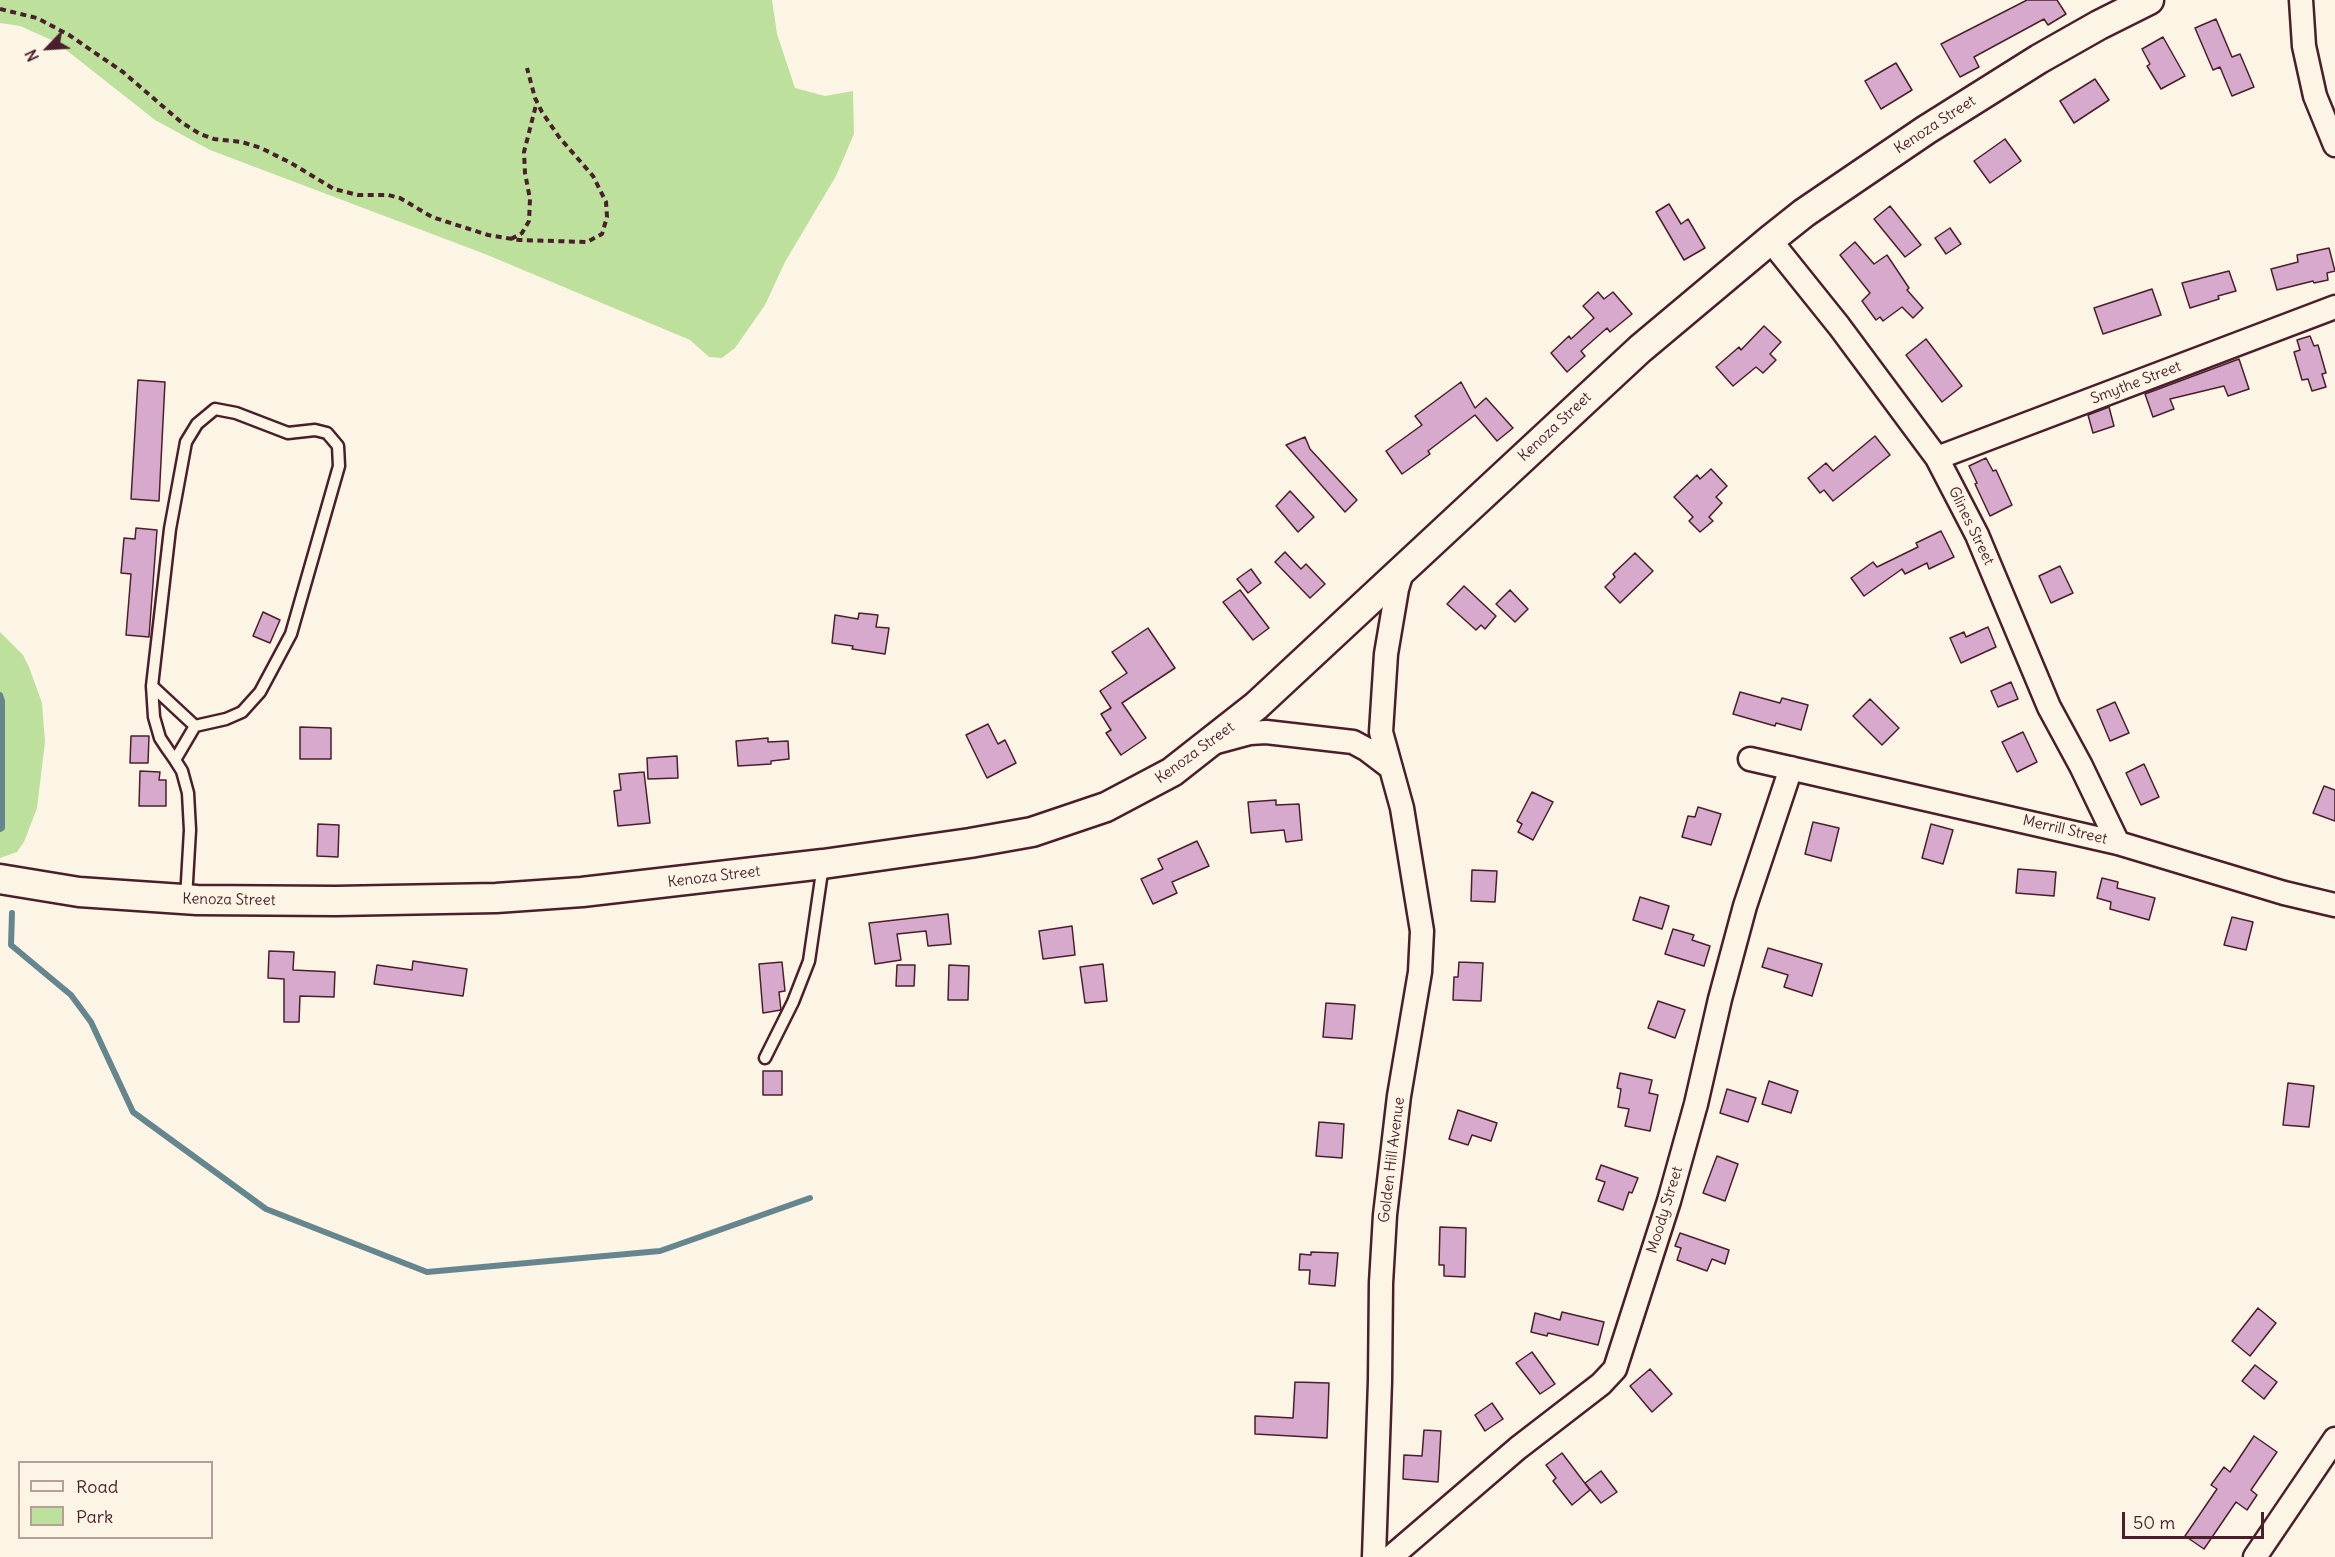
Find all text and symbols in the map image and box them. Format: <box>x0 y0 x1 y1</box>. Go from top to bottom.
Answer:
north arrow <box>18 18 78 78</box>
text: N <box>20 46 43 65</box>
street label: Kenoza Street <box>1891 92 1979 158</box>
street label: Smythe Street <box>2088 358 2184 408</box>
street label: Kenoza Street <box>1515 389 1595 465</box>
street label: Glines Street <box>1944 484 1998 568</box>
street label: Kenoza Street <box>1152 718 1238 788</box>
street label: Merrill Street <box>2021 812 2109 848</box>
street label: Kenoza Street <box>667 862 761 892</box>
street label: Kenoza Street <box>182 890 276 910</box>
street label: Golden Hill Avenue <box>1375 1096 1409 1224</box>
street label: Moody Street <box>1643 1164 1687 1256</box>
legend <box>18 1461 213 1539</box>
text: Road <box>76 1475 118 1498</box>
scale bar <box>2125 1500 2268 1538</box>
text: Park <box>76 1505 113 1528</box>
text: 50 m <box>2133 1511 2175 1534</box>

